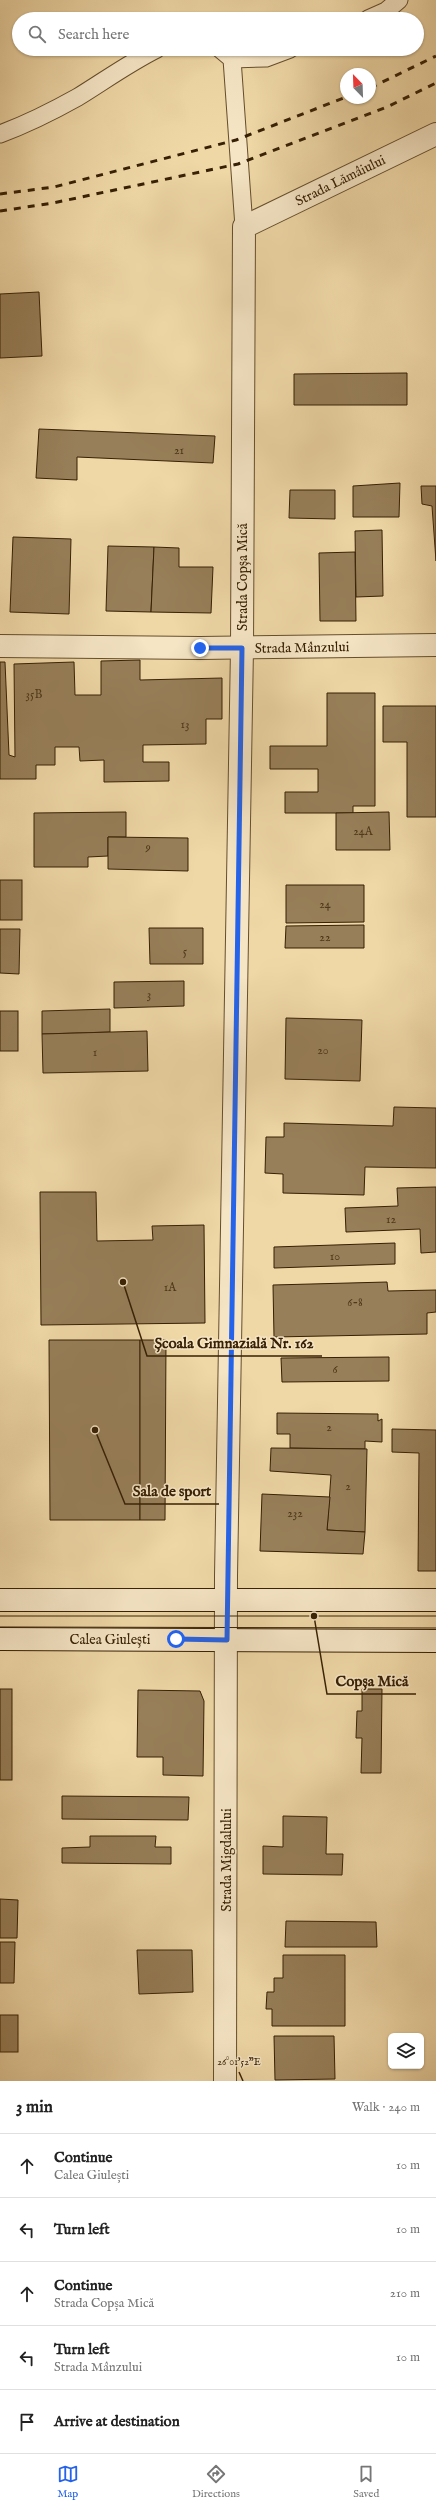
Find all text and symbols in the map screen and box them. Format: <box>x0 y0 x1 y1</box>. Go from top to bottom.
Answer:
search box <box>12 12 424 56</box>
icon: search <box>26 23 48 45</box>
text: Search here <box>58 25 129 44</box>
north arrow <box>340 68 376 104</box>
street label: Strada Lămâiului <box>292 151 389 211</box>
house number: 21 <box>174 443 184 458</box>
street label: Strada Copșa Mică <box>234 522 252 631</box>
street label: Strada Mânzului <box>254 638 350 658</box>
route end <box>191 639 209 657</box>
house number: 35B <box>26 687 42 702</box>
house number: 13 <box>181 717 189 732</box>
house number: 24A <box>353 824 374 839</box>
house number: 9 <box>144 840 151 855</box>
house number: 24 <box>319 897 331 912</box>
house number: 22 <box>319 930 331 945</box>
house number: 5 <box>183 944 188 959</box>
house number: 3 <box>147 987 151 1002</box>
house number: 20 <box>317 1043 329 1058</box>
house number: 1 <box>93 1045 97 1060</box>
house number: 12 <box>386 1212 396 1227</box>
house number: 10 <box>330 1249 340 1264</box>
house number: 1A <box>164 1280 177 1295</box>
house number: 6-8 <box>347 1295 363 1310</box>
callout: Școala Gimnazială Nr. 162 <box>147 1329 322 1356</box>
text: Școala Gimnazială Nr. 162 <box>154 1334 314 1353</box>
house number: 6 <box>332 1362 338 1377</box>
house number: 2 <box>326 1420 332 1435</box>
callout: Sala de sport <box>125 1477 219 1504</box>
house number: 2 <box>345 1479 351 1494</box>
text: Sala de sport <box>133 1482 212 1501</box>
house number: 232 <box>287 1506 303 1521</box>
route start <box>167 1630 185 1648</box>
street label: Calea Giulești <box>69 1631 151 1649</box>
callout: Copșa Mică <box>327 1667 416 1694</box>
text: Copșa Mică <box>336 1672 409 1691</box>
street label: Strada Migdalului <box>218 1808 236 1912</box>
map controls <box>388 2033 424 2069</box>
button: layers <box>388 2033 424 2069</box>
text: 26°01'52"E <box>217 2056 261 2069</box>
text: 3 min <box>16 2097 53 2118</box>
text: Walk · 240 m <box>352 2099 420 2116</box>
text: Continue <box>54 2148 112 2167</box>
icon: ahead <box>16 2155 38 2177</box>
text: 10 m <box>396 2157 420 2174</box>
text: Calea Giulești <box>54 2167 129 2184</box>
icon: left <box>16 2219 38 2241</box>
text: Turn left <box>54 2220 110 2239</box>
text: 10 m <box>396 2221 420 2238</box>
text: Continue <box>54 2276 112 2295</box>
icon: ahead <box>16 2283 38 2305</box>
text: 210 m <box>390 2285 420 2302</box>
text: Strada Copșa Mică <box>54 2295 154 2312</box>
text: Turn left <box>54 2340 110 2359</box>
icon: left <box>16 2347 38 2369</box>
text: 10 m <box>396 2349 420 2366</box>
text: Strada Mânzului <box>54 2359 142 2376</box>
icon: arrive <box>16 2411 38 2433</box>
text: Arrive at destination <box>54 2412 180 2431</box>
tab: Map <box>57 2463 79 2501</box>
tab: Directions <box>192 2463 240 2501</box>
tab: Saved <box>353 2463 379 2501</box>

